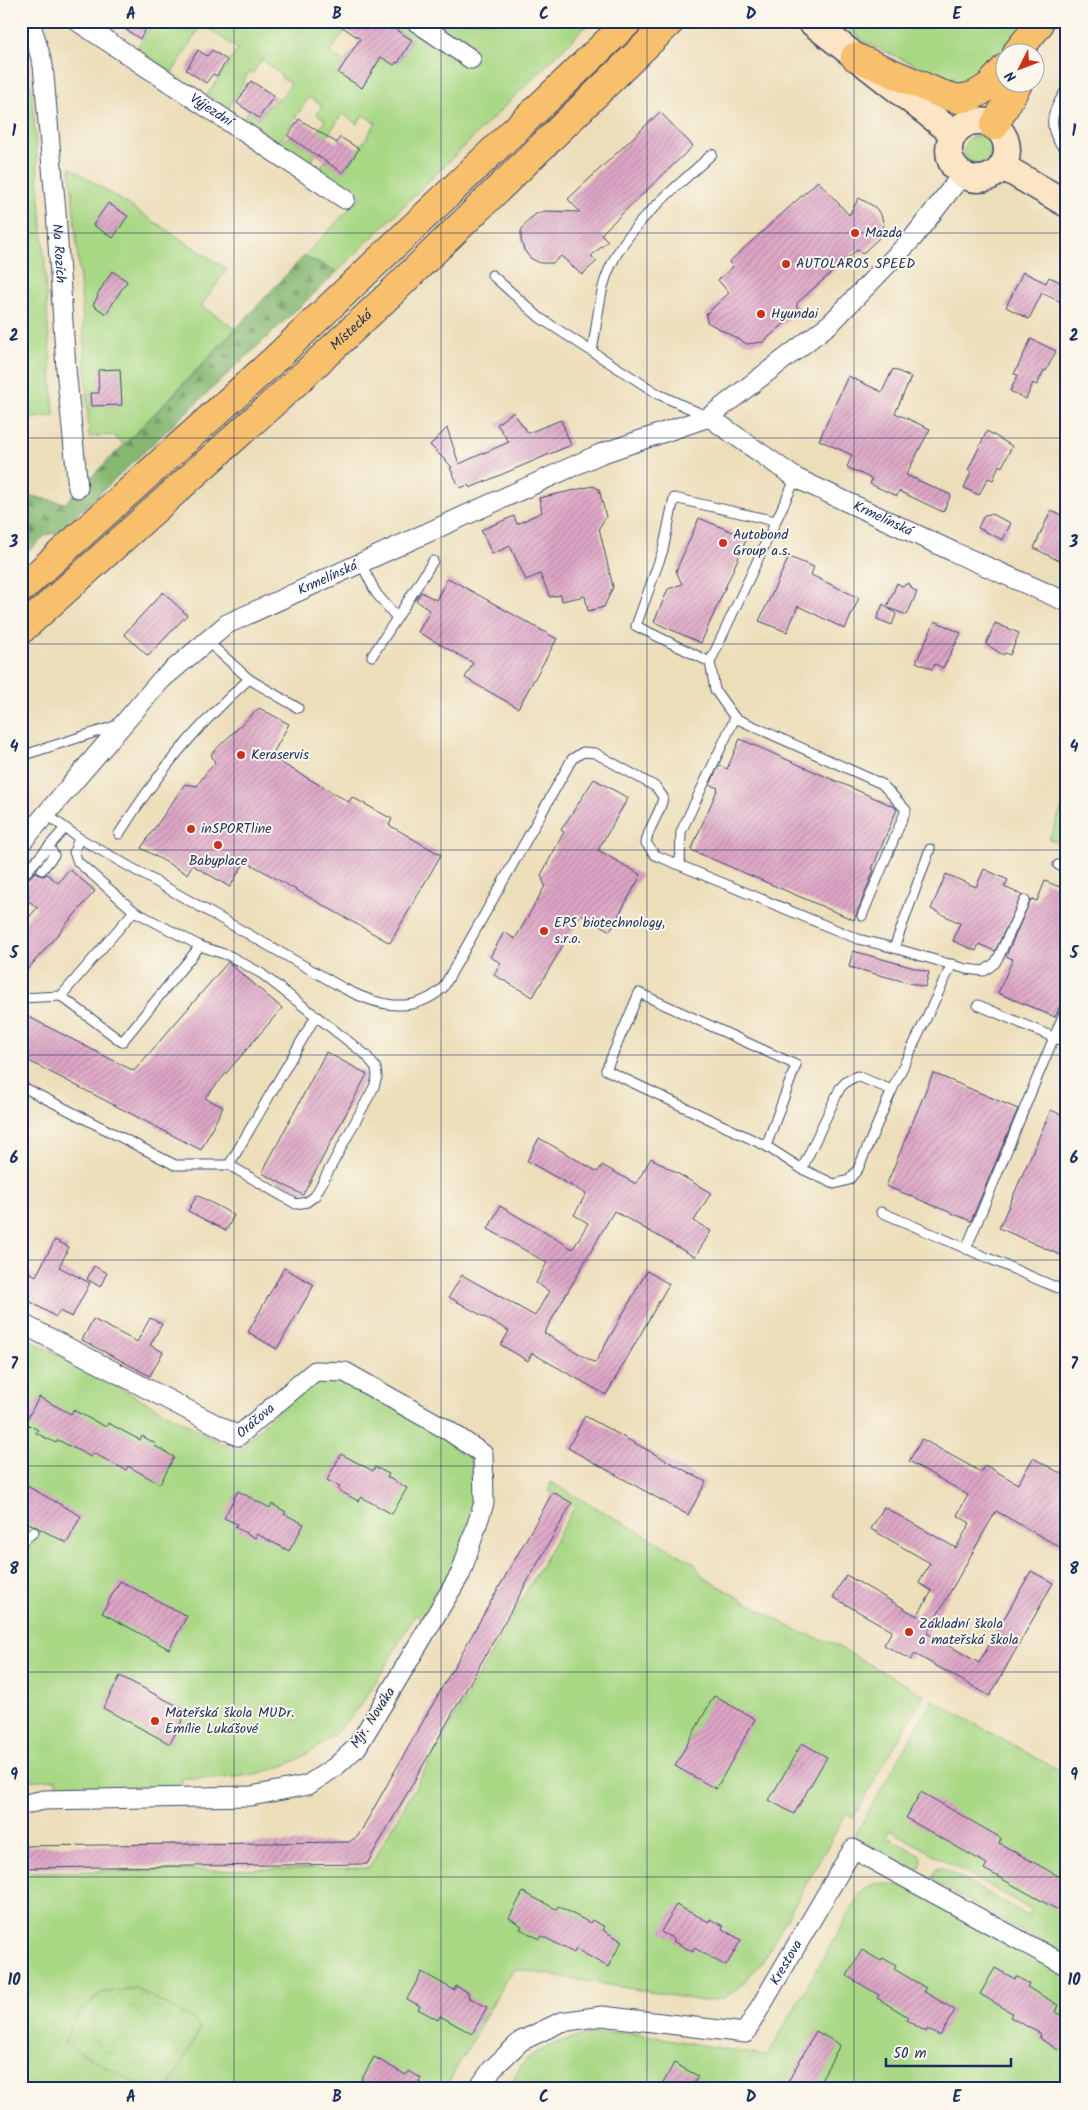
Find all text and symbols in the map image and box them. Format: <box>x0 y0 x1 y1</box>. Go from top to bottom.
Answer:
text: A <box>126 2 136 27</box>
text: B <box>332 2 342 27</box>
text: C <box>539 2 549 27</box>
text: D <box>746 2 757 27</box>
text: E <box>953 2 963 27</box>
north arrow <box>996 42 1046 92</box>
text: N <box>1000 65 1022 87</box>
street label: Výjezdní <box>185 88 239 134</box>
text: 1 <box>12 119 17 144</box>
text: 1 <box>1072 119 1077 144</box>
place label: Mazda <box>865 222 902 244</box>
street label: Na Rozích <box>46 223 72 284</box>
marker: Mazda <box>849 227 861 239</box>
place label: AUTOLAROS SPEED <box>796 253 915 275</box>
marker: AUTOLAROS SPEED <box>780 258 792 270</box>
place label: Hyundai <box>771 303 819 325</box>
street label: Místecká <box>325 304 379 356</box>
marker: Hyundai <box>755 308 767 320</box>
text: 2 <box>9 324 19 349</box>
text: 2 <box>1069 324 1079 349</box>
street label: Krmelínská <box>849 495 918 543</box>
place label: Autobond Group a.s. <box>733 524 791 562</box>
text: 3 <box>9 530 19 555</box>
text: 3 <box>1069 530 1079 555</box>
marker: Autobond Group a.s. <box>717 537 729 549</box>
street label: Krmelínská <box>294 554 362 601</box>
text: 4 <box>10 735 19 760</box>
text: 4 <box>1070 735 1079 760</box>
place label: Keraservis <box>251 744 309 766</box>
marker: Keraservis <box>235 749 247 761</box>
place label: inSPORTline <box>201 818 272 840</box>
marker: inSPORTline <box>185 823 197 835</box>
marker: Babyplace <box>212 839 224 851</box>
place label: Babyplace <box>189 850 248 872</box>
place label: EPS biotechnology, s.r.o. <box>554 912 665 950</box>
marker: EPS biotechnology, s.r.o. <box>538 925 550 937</box>
text: 5 <box>9 941 20 966</box>
text: 5 <box>1069 941 1080 966</box>
text: 6 <box>10 1146 19 1171</box>
text: 6 <box>1070 1146 1079 1171</box>
text: 7 <box>10 1352 18 1377</box>
text: 7 <box>1070 1352 1078 1377</box>
street label: Oráčova <box>232 1398 280 1444</box>
text: 8 <box>9 1557 19 1582</box>
text: 8 <box>1069 1557 1079 1582</box>
place label: Základní škola a mateřská škola <box>919 1613 1019 1651</box>
marker: Základní škola a mateřská škola <box>903 1626 915 1638</box>
street label: Mjr. Nováka <box>345 1683 401 1753</box>
place label: Mateřská škola MUDr. Emílie Lukášové <box>165 1702 294 1740</box>
marker: Mateřská škola MUDr. Emílie Lukášové <box>149 1715 161 1727</box>
text: 9 <box>10 1763 18 1788</box>
text: 9 <box>1070 1763 1078 1788</box>
street label: Krestova <box>764 1936 808 1990</box>
text: 10 <box>7 1968 21 1993</box>
text: 10 <box>1067 1968 1081 1993</box>
scale bar <box>886 2035 1010 2067</box>
text: 50 m <box>893 2042 927 2066</box>
text: A <box>126 2085 136 2110</box>
text: B <box>332 2085 342 2110</box>
text: C <box>539 2085 549 2110</box>
text: D <box>746 2085 757 2110</box>
text: E <box>953 2085 963 2110</box>

